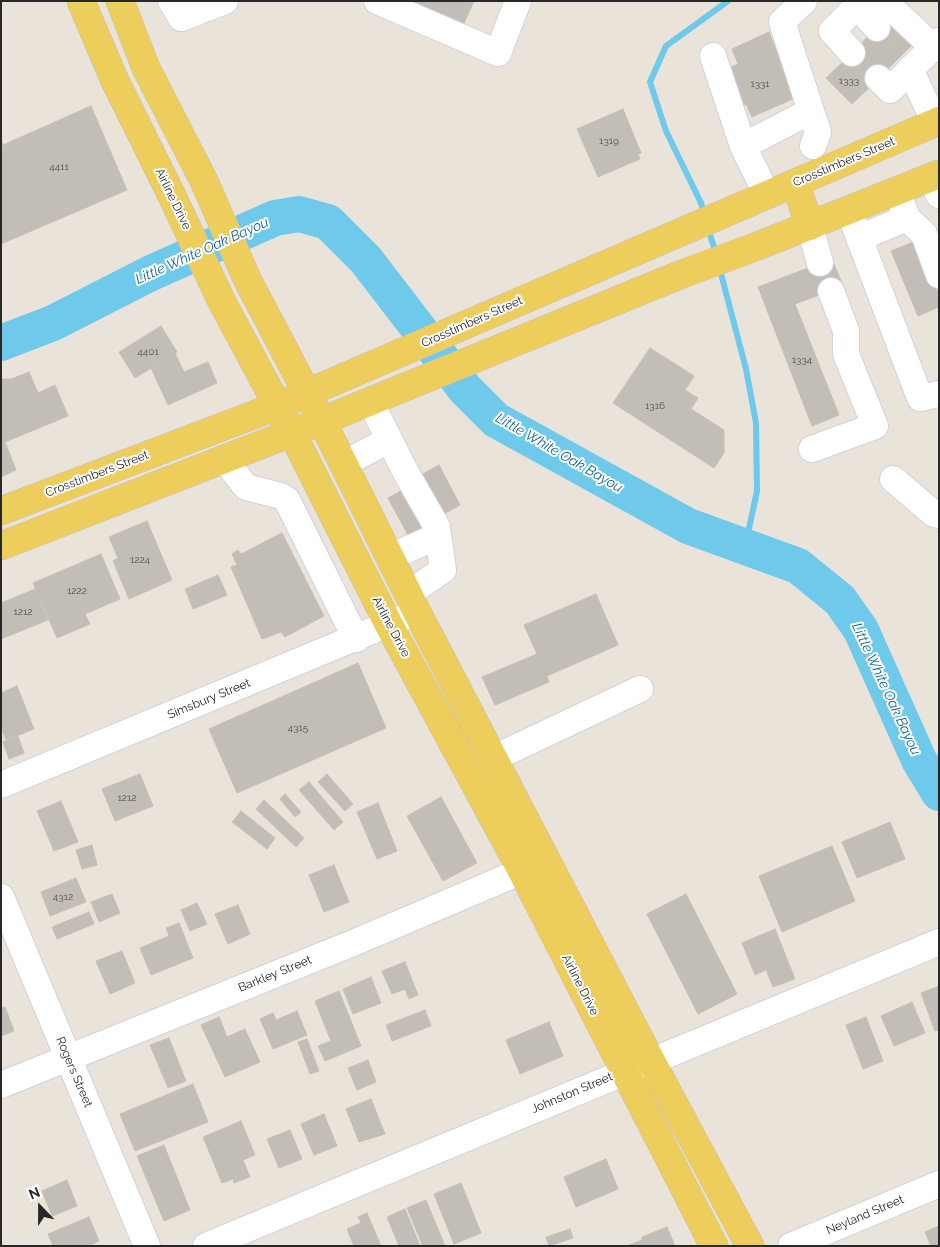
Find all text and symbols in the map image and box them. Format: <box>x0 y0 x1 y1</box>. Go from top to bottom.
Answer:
house number: 1333 <box>839 75 859 87</box>
house number: 1331 <box>750 78 770 90</box>
street label: Crosstimbers Street <box>791 134 897 190</box>
house number: 1319 <box>599 135 619 147</box>
house number: 4411 <box>49 161 69 173</box>
street label: Airline Drive <box>152 166 194 232</box>
water label: Little White Oak Bayou <box>133 214 271 288</box>
street label: Crosstimbers Street <box>419 293 525 351</box>
house number: 4401 <box>137 346 159 358</box>
house number: 1334 <box>792 354 812 366</box>
house number: 1316 <box>645 400 665 412</box>
water label: Little White Oak Bayou <box>492 410 626 496</box>
street label: Crosstimbers Street <box>43 448 151 500</box>
house number: 1224 <box>130 554 150 566</box>
house number: 1222 <box>67 585 87 597</box>
street label: Airline Drive <box>369 594 413 660</box>
house number: 1212 <box>14 606 32 618</box>
water label: Little White Oak Bayou <box>848 620 924 758</box>
street label: Simsbury Street <box>165 676 253 722</box>
house number: 4315 <box>288 722 308 734</box>
house number: 1212 <box>118 792 136 804</box>
house number: 4312 <box>53 891 73 903</box>
street label: Airline Drive <box>558 952 602 1018</box>
street label: Barkley Street <box>236 953 314 995</box>
street label: Rogers Street <box>53 1034 95 1110</box>
street label: Johnston Street <box>529 1069 615 1117</box>
north arrow <box>15 1182 65 1232</box>
text: N <box>26 1184 42 1203</box>
street label: Neyland Street <box>824 1192 906 1238</box>

